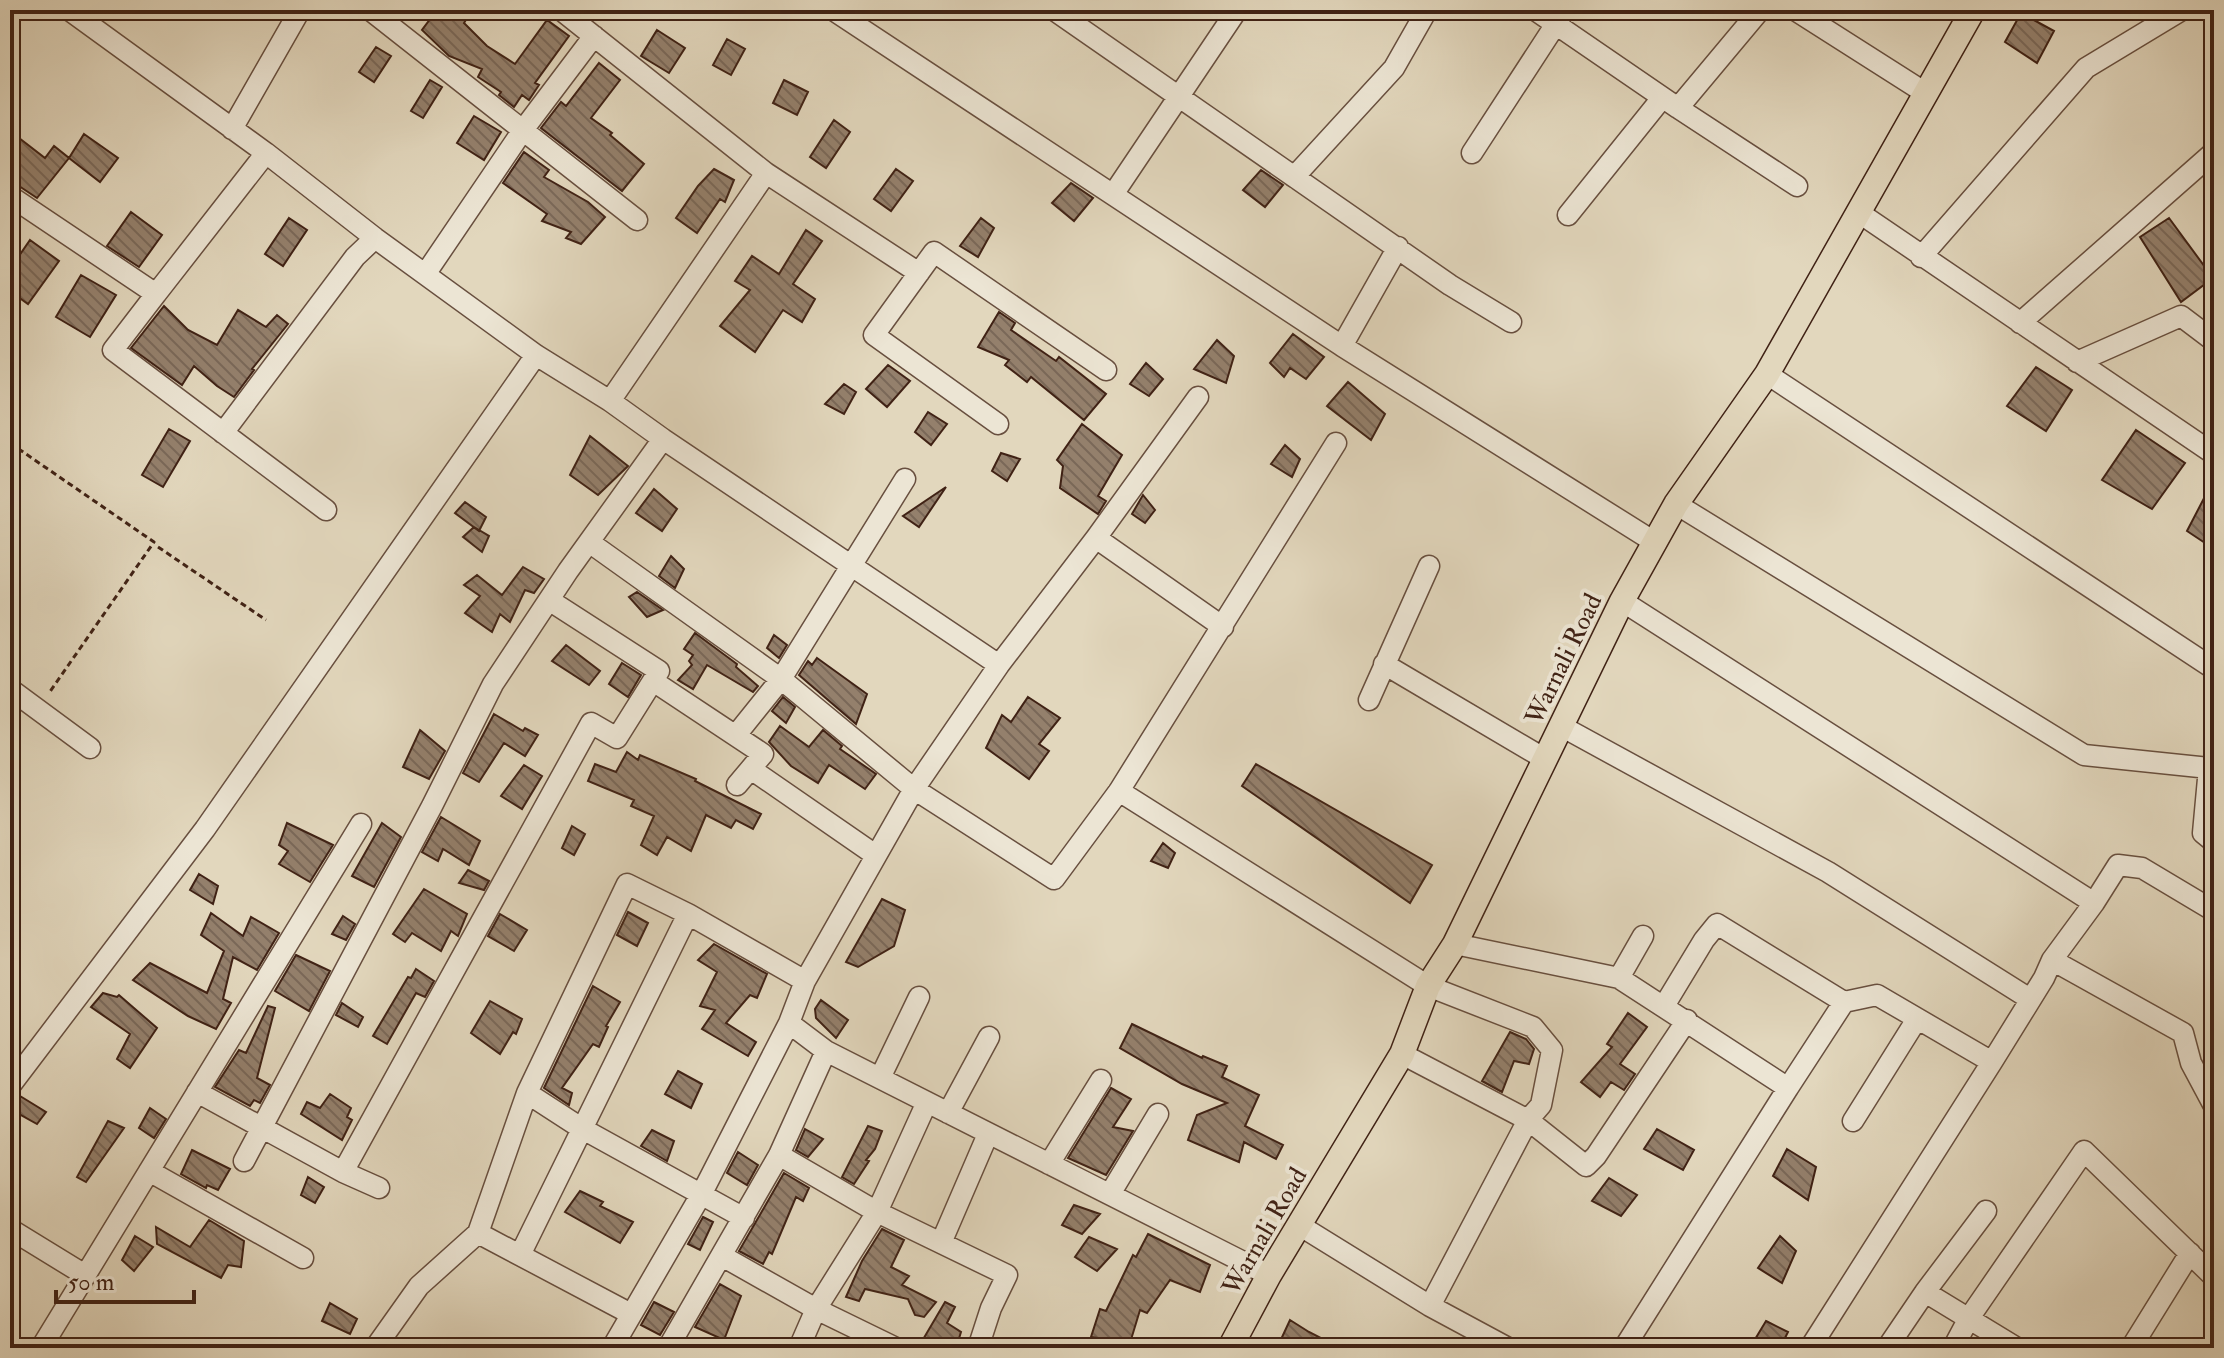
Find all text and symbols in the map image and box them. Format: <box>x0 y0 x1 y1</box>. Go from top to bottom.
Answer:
street label: Warnali Road <box>1518 588 1610 731</box>
street label: Warnali Road <box>1215 1162 1314 1302</box>
scale bar <box>56 1254 194 1304</box>
text: 50 m <box>68 1267 115 1298</box>

